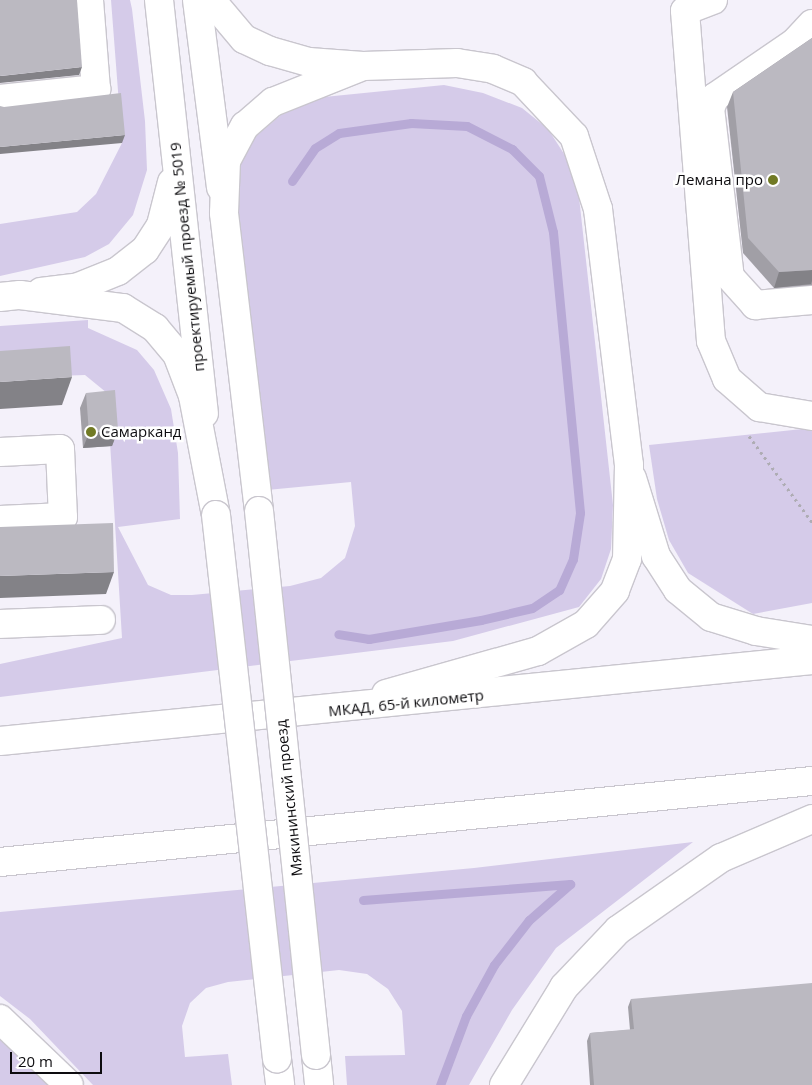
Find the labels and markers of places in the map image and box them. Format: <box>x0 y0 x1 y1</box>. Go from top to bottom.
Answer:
place label: Лемана про <box>675 171 763 189</box>
marker: Лемана про <box>767 174 779 186</box>
place label: Самарканд <box>101 423 181 441</box>
marker: Самарканд <box>85 426 97 438</box>

